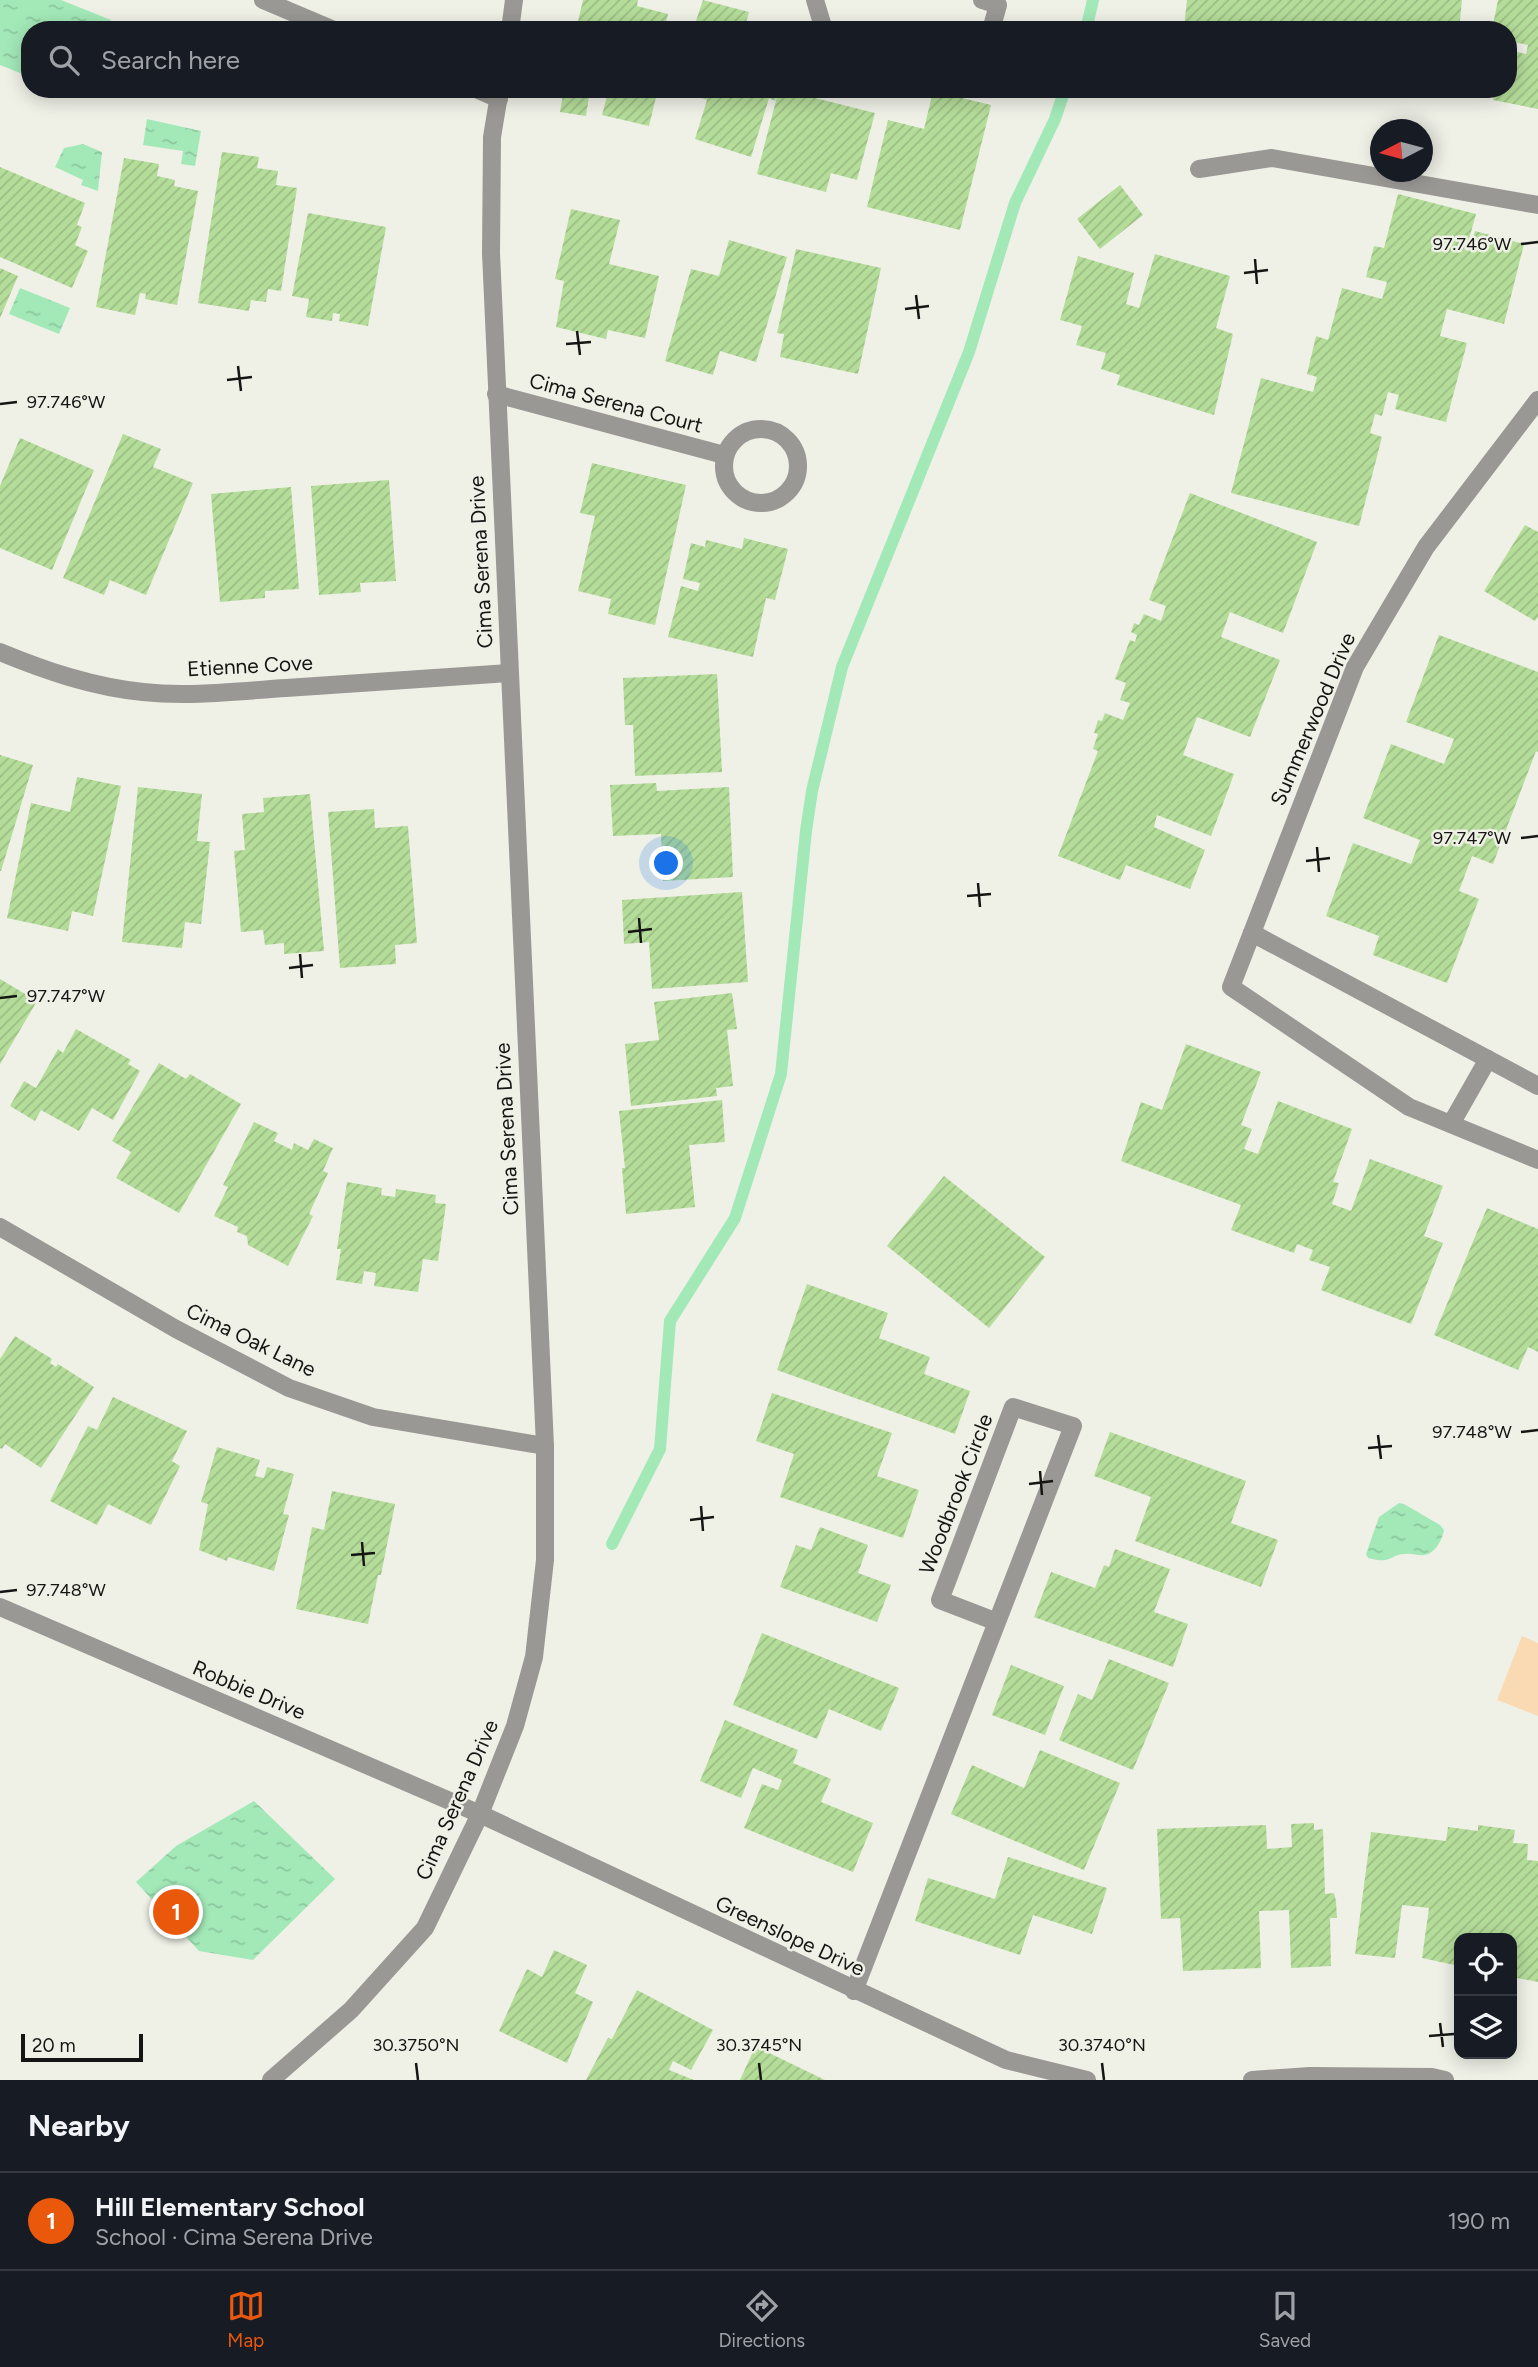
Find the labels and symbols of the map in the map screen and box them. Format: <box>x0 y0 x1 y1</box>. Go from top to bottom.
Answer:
north arrow <box>1370 119 1433 182</box>
text: 97.746°W <box>1433 233 1512 255</box>
street label: Cima Serena Court <box>527 367 706 438</box>
text: 97.746°W <box>27 391 106 413</box>
street label: Cima Serena Drive <box>463 475 498 649</box>
street label: Summerwood Drive <box>1265 629 1360 809</box>
street label: Etienne Cove <box>186 650 314 681</box>
text: 97.747°W <box>1433 827 1512 849</box>
your location <box>649 846 683 880</box>
text: 97.747°W <box>27 985 106 1007</box>
street label: Cima Serena Drive <box>489 1042 524 1216</box>
street label: Cima Oak Lane <box>182 1297 320 1382</box>
street label: Woodbrook Circle <box>913 1410 998 1578</box>
text: 97.748°W <box>1432 1421 1512 1443</box>
text: 97.748°W <box>26 1579 106 1601</box>
street label: Robbie Drive <box>189 1655 309 1724</box>
street label: Cima Serena Drive <box>410 1716 503 1884</box>
pin: 1 <box>153 1886 199 1938</box>
street label: Greenslope Drive <box>712 1890 869 1981</box>
scale bar <box>21 2031 144 2063</box>
text: 30.3750°N <box>373 2034 460 2056</box>
text: 30.3745°N <box>716 2034 802 2056</box>
text: 30.3740°N <box>1058 2034 1146 2056</box>

